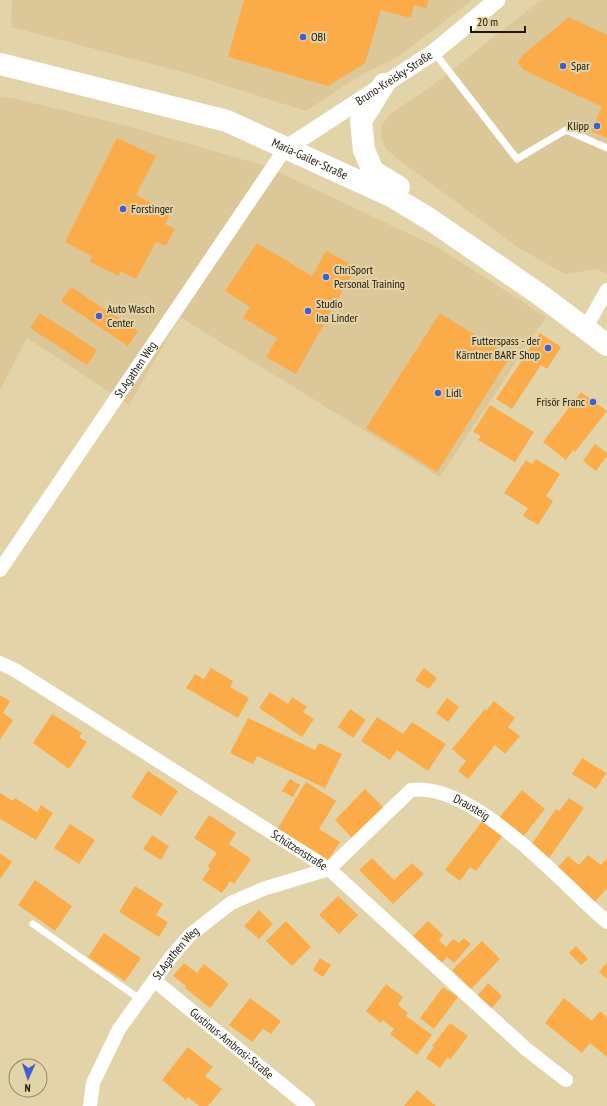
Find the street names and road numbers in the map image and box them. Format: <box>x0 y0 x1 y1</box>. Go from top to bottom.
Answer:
street label: Bruno-Kreisky-Straße <box>352 47 435 108</box>
street label: Maria-Gailer-Straße <box>270 135 350 182</box>
street label: St.Agathen Weg <box>111 338 160 400</box>
street label: Drausteig <box>451 791 493 823</box>
street label: Schützenstraße <box>268 826 331 873</box>
street label: St.Agathen Weg <box>149 923 202 983</box>
street label: Gustinus-Ambrosi-Straße <box>187 1005 277 1082</box>

